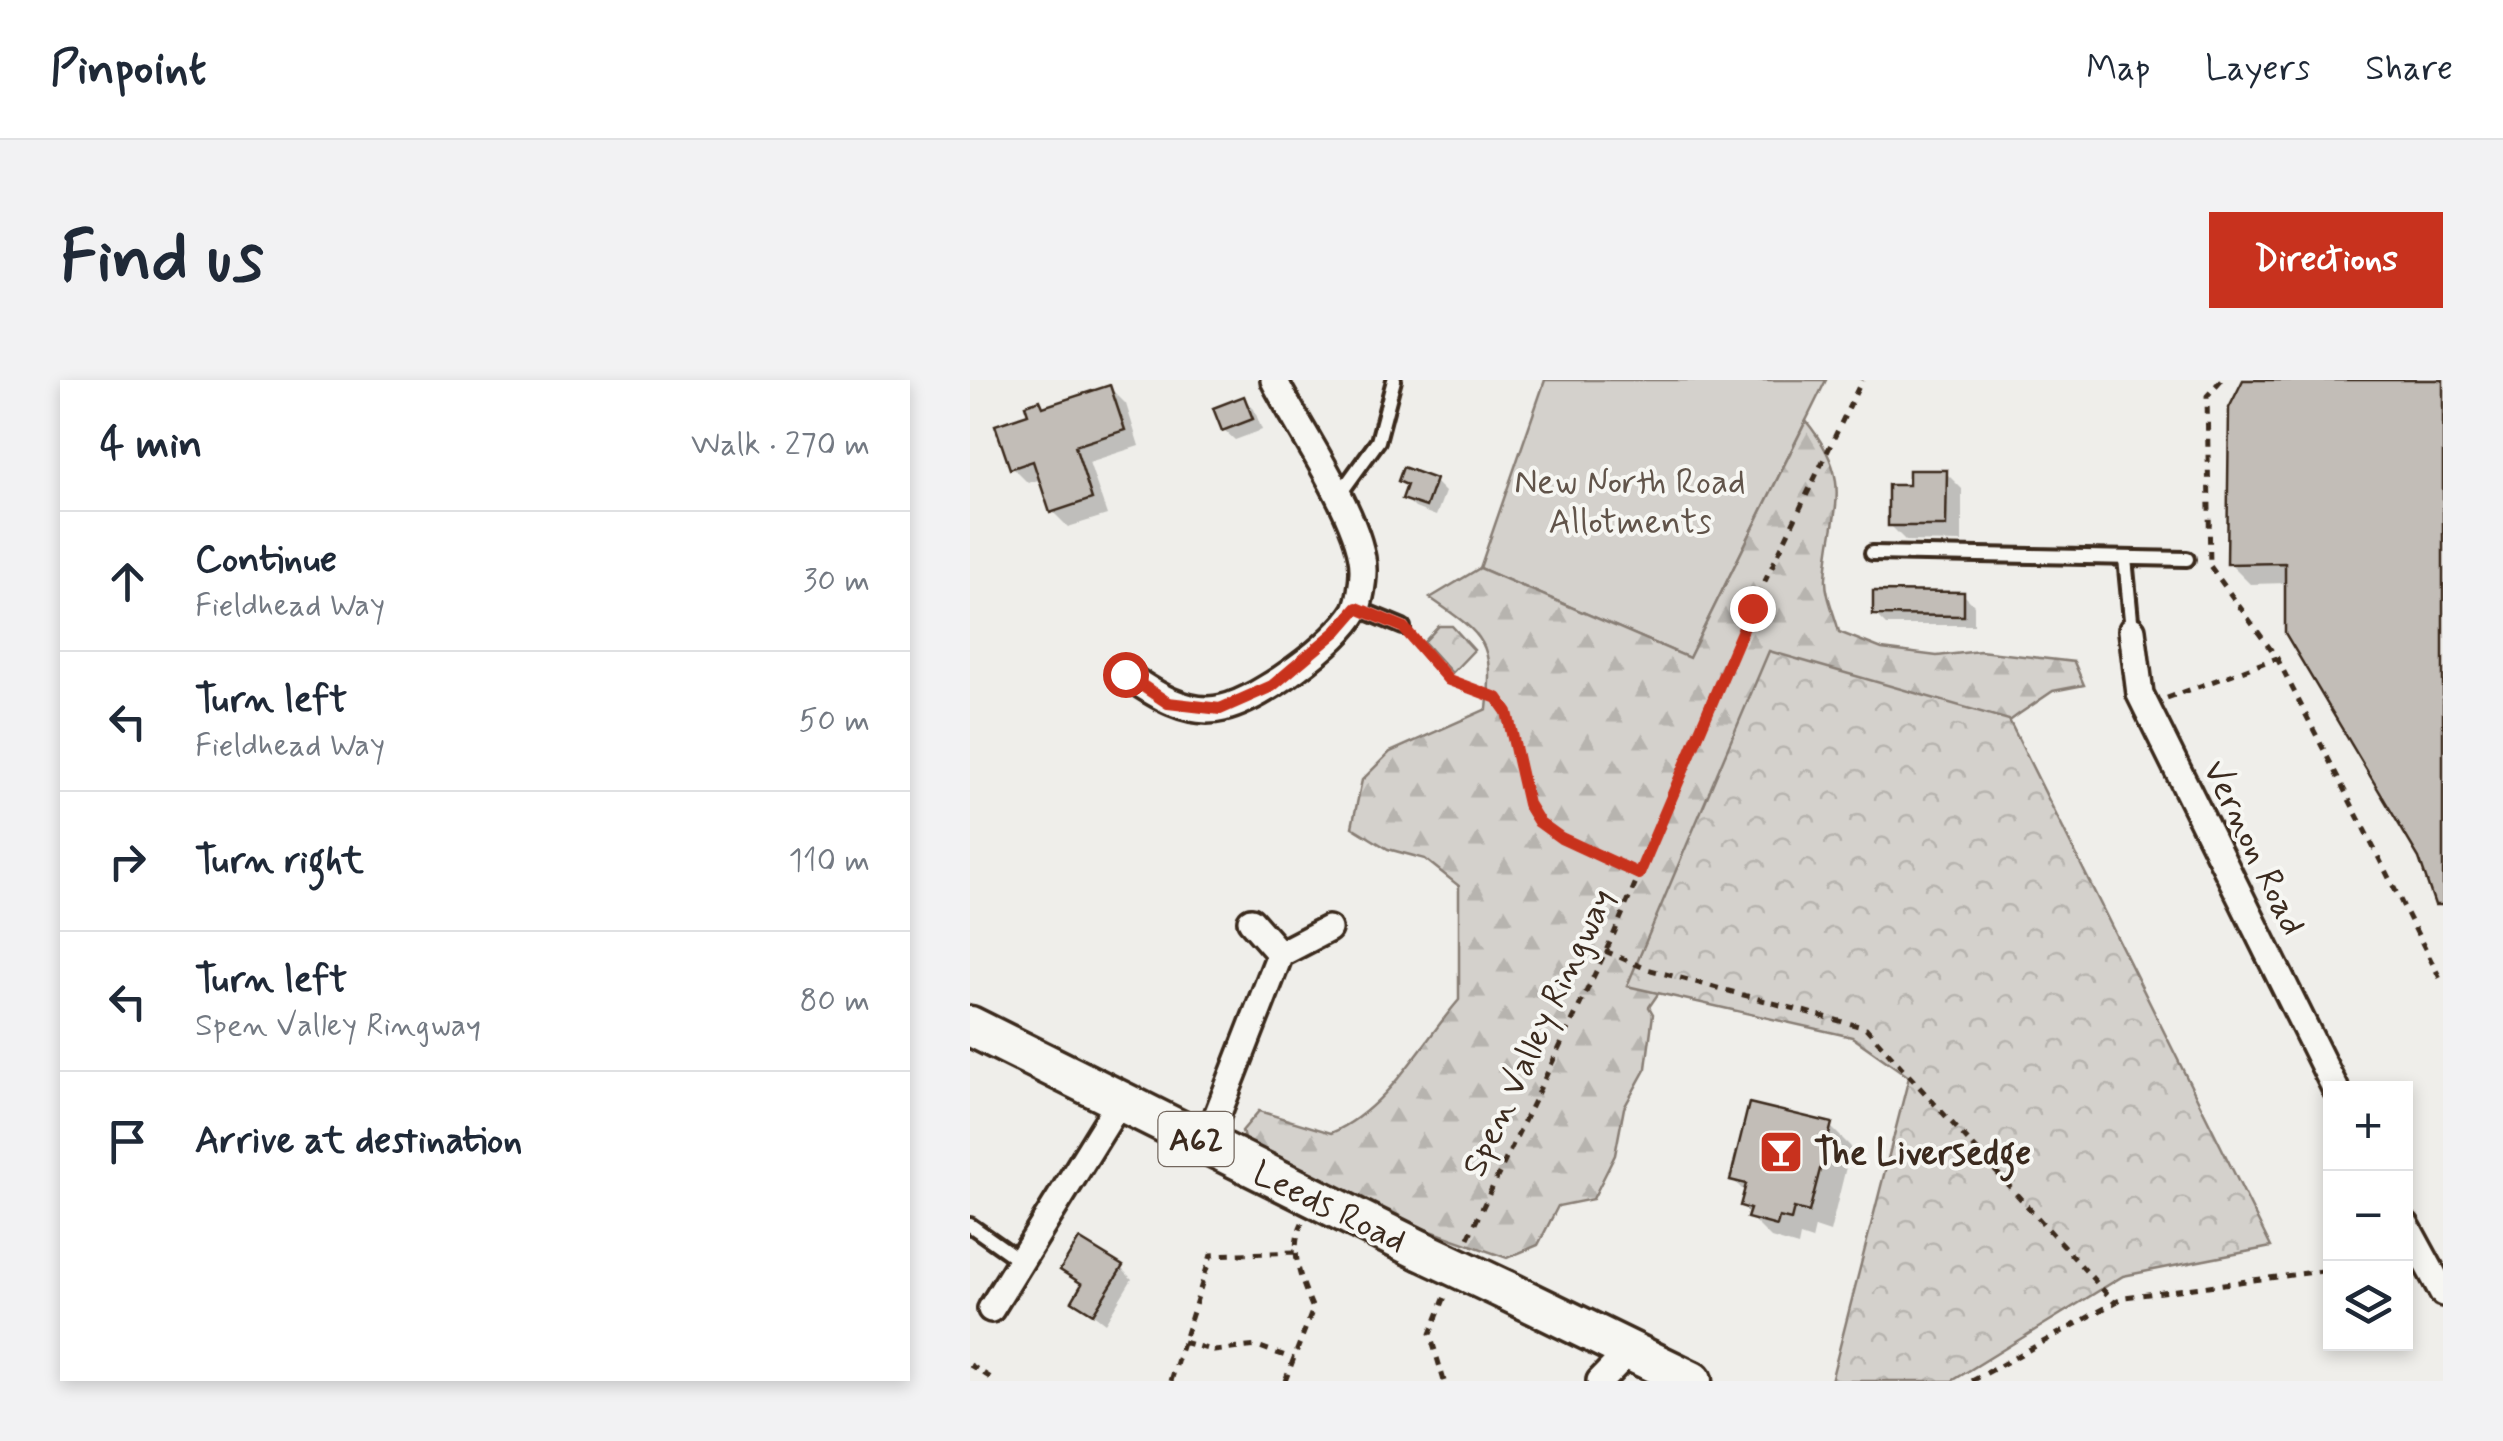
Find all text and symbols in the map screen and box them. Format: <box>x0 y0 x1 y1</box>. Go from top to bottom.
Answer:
text: Pinpoint <box>50 38 207 101</box>
text: Map <box>2086 46 2150 92</box>
text: Layers <box>2205 46 2310 92</box>
text: Share <box>2365 46 2453 92</box>
button: Directions <box>2209 212 2443 308</box>
text: Find us <box>60 214 264 306</box>
text: 4 min <box>100 418 202 473</box>
text: Walk · 270 m <box>691 424 870 466</box>
park label: New North Road Allotments <box>1514 460 1746 546</box>
text: Continue <box>195 536 337 585</box>
icon: ahead <box>100 554 155 609</box>
text: 30 m <box>803 560 870 602</box>
text: Fieldhead Way <box>195 585 385 627</box>
route end <box>1730 586 1776 632</box>
route start <box>1103 652 1149 698</box>
text: Turn left <box>195 676 347 725</box>
icon: left <box>100 694 155 749</box>
text: 50 m <box>798 700 870 742</box>
text: Fieldhead Way <box>195 725 385 767</box>
street label: Vernon Road <box>2191 753 2315 943</box>
icon: right <box>100 834 155 889</box>
text: Turn right <box>195 837 364 886</box>
text: 110 m <box>789 840 870 882</box>
street label: Spen Valley Ringway <box>1452 881 1626 1184</box>
text: Turn left <box>195 956 347 1005</box>
icon: left <box>100 974 155 1029</box>
text: 80 m <box>800 980 870 1022</box>
text: Spen Valley Ringway <box>195 1005 481 1047</box>
map controls <box>2323 1081 2413 1351</box>
button: + <box>2323 1081 2413 1171</box>
road number: A62 <box>1158 1112 1234 1166</box>
icon: arrive <box>100 1114 155 1169</box>
text: Arrive at destination <box>195 1117 522 1166</box>
bar icon: The Liversedge <box>1758 1129 1804 1175</box>
place label: The Liversedge <box>1814 1131 2031 1182</box>
street label: Leeds Road <box>1245 1151 1414 1265</box>
button: − <box>2323 1171 2413 1261</box>
button: layers <box>2323 1261 2413 1351</box>

